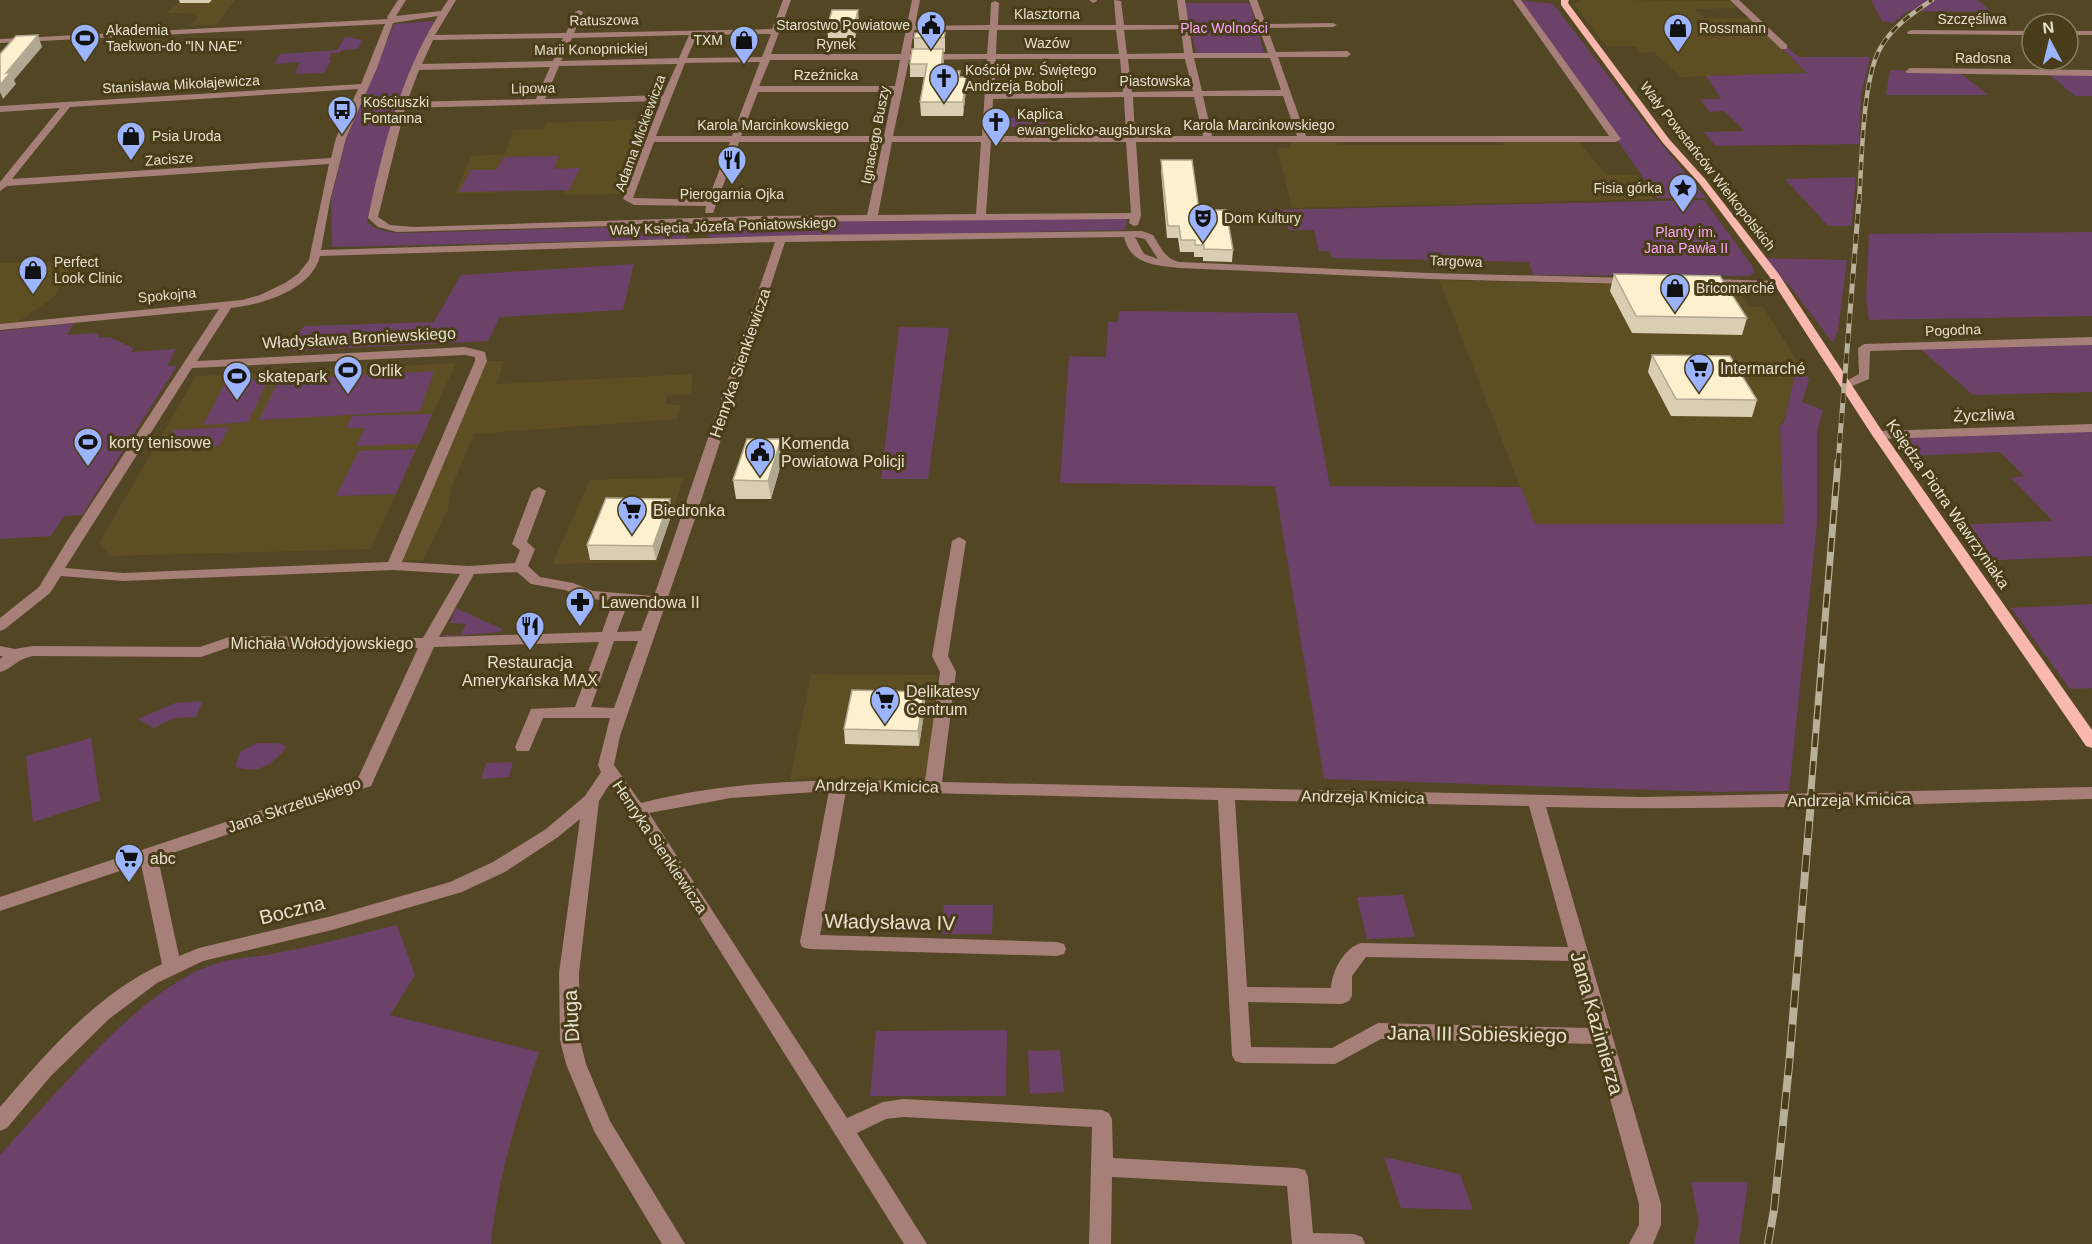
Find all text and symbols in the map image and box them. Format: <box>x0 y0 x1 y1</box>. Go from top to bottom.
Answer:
street label: Klasztorna <box>1014 6 1080 22</box>
public building icon: Starostwo Powiatowe <box>915 9 947 51</box>
street label: Ratuszowa <box>569 11 639 29</box>
street label: Szczęśliwa <box>1937 11 2007 27</box>
shop icon: Rossmann <box>1662 12 1694 54</box>
north arrow <box>2020 12 2080 72</box>
place label: Starostwo Powiatowe <box>776 17 910 33</box>
text: N <box>2041 18 2055 37</box>
park label: Plac Wolności <box>1180 20 1268 36</box>
place label: Rossmann <box>1699 20 1766 36</box>
sports icon: Akademia Taekwon-do "IN NAE" <box>69 22 101 64</box>
place label: Akademia Taekwon-do "IN NAE" <box>106 22 242 54</box>
shop icon: TXM <box>728 24 760 66</box>
place label: TXM <box>693 32 723 48</box>
street label: Wazów <box>1024 35 1071 51</box>
street label: Rynek <box>816 36 857 52</box>
street label: Marii Konopnickiej <box>534 40 648 58</box>
street label: Radosna <box>1955 50 2011 66</box>
place label: Kościół pw. Świętego Andrzeja Boboli <box>965 61 1097 94</box>
church icon: Kościół pw. Świętego Andrzeja Boboli <box>928 62 960 104</box>
street label: Rzeźnicka <box>794 67 858 83</box>
street label: Stanisława Mikołajewicza <box>102 72 260 96</box>
street label: Adama Mickiewicza <box>611 72 669 193</box>
street label: Piastowska <box>1120 73 1191 89</box>
street label: Wały Powstańców Wielkopolskich <box>1637 79 1779 253</box>
street label: Lipowa <box>511 80 556 96</box>
street label: Ignacego Buszy <box>858 85 892 185</box>
bus stop icon: Kościuszki Fontanna <box>326 94 358 136</box>
place label: Kościuszki Fontanna <box>363 94 429 126</box>
church icon: Kaplica ewangelicko-augsburska <box>980 106 1012 148</box>
place label: Kaplica ewangelicko-augsburska <box>1017 106 1171 138</box>
street label: Karola Marcinkowskiego <box>697 117 849 133</box>
street label: Karola Marcinkowskiego <box>1183 117 1335 133</box>
shop icon: Psia Uroda <box>115 120 147 162</box>
place label: Psia Uroda <box>152 128 221 144</box>
restaurant icon: Pierogarnia Ojka <box>716 144 748 186</box>
street label: Zacisze <box>144 149 194 169</box>
place icon: Fisia górka <box>1667 172 1699 214</box>
place label: Fisia górka <box>1594 180 1662 196</box>
place label: Pierogarnia Ojka <box>680 186 784 202</box>
theatre icon: Dom Kultury <box>1187 202 1219 244</box>
place label: Dom Kultury <box>1224 210 1301 226</box>
street label: Wały Księcia Józefa Poniatowskiego <box>609 214 837 238</box>
park label: Planty im. Jana Pawła II <box>1644 224 1728 256</box>
street label: Targowa <box>1429 252 1483 270</box>
shop icon: Perfect Look Clinic <box>17 254 49 296</box>
place label: Perfect Look Clinic <box>54 254 122 286</box>
shop icon: Bricomarché <box>1659 272 1691 314</box>
place label: Bricomarché <box>1696 280 1775 296</box>
street label: Spokojna <box>137 284 197 306</box>
street label: Henryka Sienkiewicza <box>706 286 774 440</box>
street label: Pogodna <box>1925 321 1981 339</box>
street label: Władysława Broniewskiego <box>262 324 456 352</box>
supermarket icon: Intermarché <box>1683 352 1715 394</box>
sports icon: Orlik <box>332 354 364 396</box>
sports icon: skatepark <box>221 360 253 402</box>
place label: Intermarché <box>1720 360 1805 377</box>
place label: Orlik <box>369 362 403 379</box>
place label: skatepark <box>258 368 328 385</box>
street label: Życzliwa <box>1953 404 2015 425</box>
street label: Księdza Piotra Wawrzyniaka <box>1883 416 2013 592</box>
sports icon: korty tenisowe <box>72 426 104 468</box>
place label: korty tenisowe <box>109 434 211 451</box>
place label: Komenda Powiatowa Policji <box>781 435 905 470</box>
public building icon: Komenda Powiatowa Policji <box>744 436 776 478</box>
supermarket icon: Biedronka <box>616 494 648 536</box>
place label: Biedronka <box>653 502 725 519</box>
pharmacy icon: Lawendowa II <box>564 586 596 628</box>
place label: Lawendowa II <box>601 594 700 611</box>
restaurant icon: Restauracja Amerykańska MAX <box>514 610 546 652</box>
street label: Michała Wołodyjowskiego <box>231 635 414 652</box>
place label: Restauracja Amerykańska MAX <box>462 654 598 689</box>
place label: Delikatesy Centrum <box>906 683 980 718</box>
supermarket icon: Delikatesy Centrum <box>869 684 901 726</box>
street label: Jana Skrzetuskiego <box>225 774 363 836</box>
street label: Andrzeja Kmicica <box>815 776 939 796</box>
street label: Henryka Sienkiewicza <box>609 777 711 917</box>
street label: Andrzeja Kmicica <box>1301 787 1425 807</box>
street label: Andrzeja Kmicica <box>1787 790 1911 810</box>
supermarket icon: abc <box>113 842 145 884</box>
place label: abc <box>150 850 176 867</box>
street label: Boczna <box>257 891 328 929</box>
street label: Władysława IV <box>824 910 956 934</box>
street label: Jana Kazimierza <box>1566 949 1628 1098</box>
street label: Długa <box>559 988 583 1043</box>
street label: Jana III Sobieskiego <box>1387 1021 1567 1047</box>

